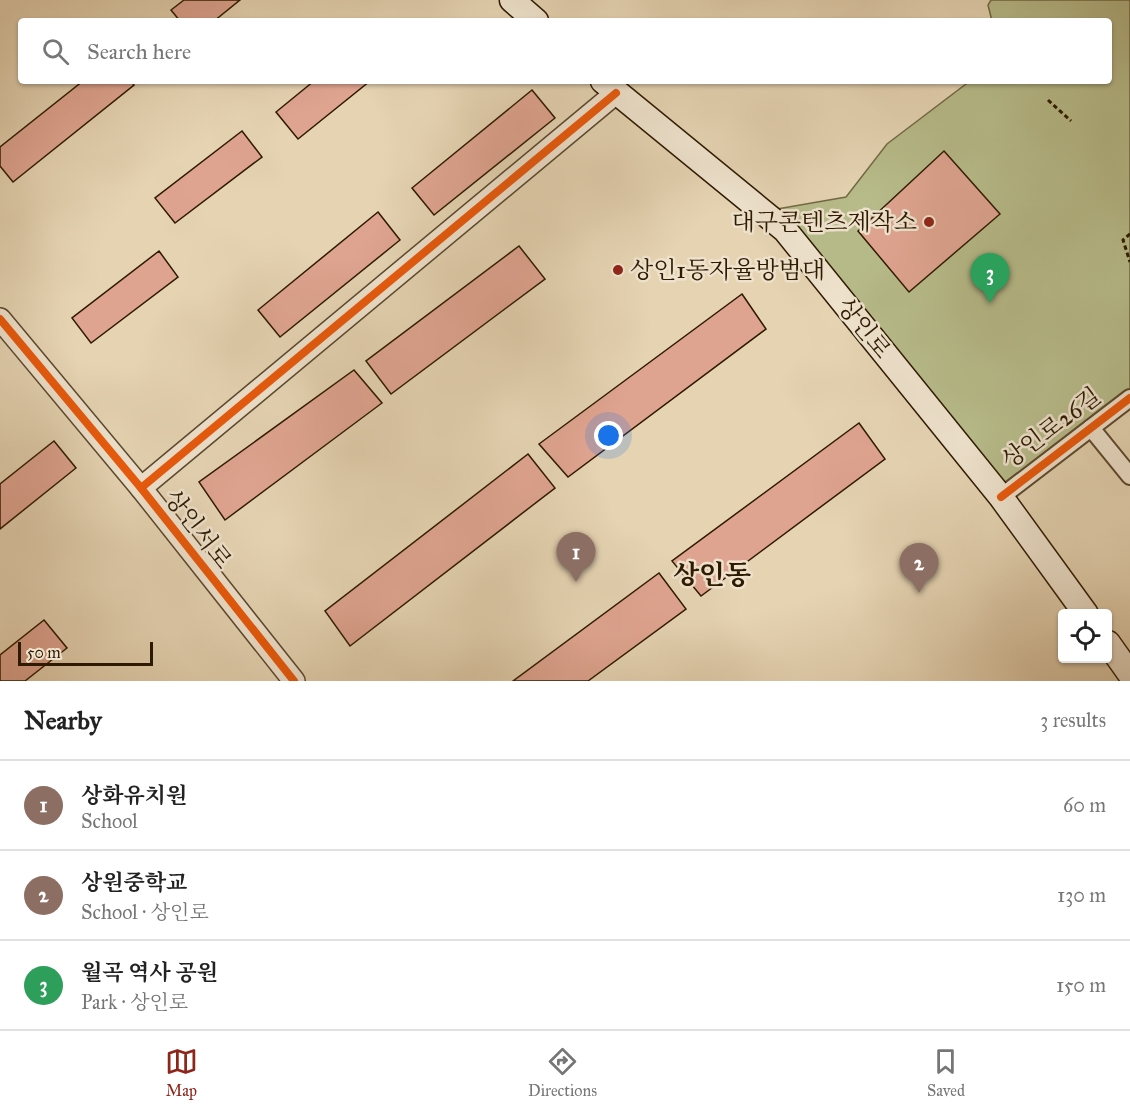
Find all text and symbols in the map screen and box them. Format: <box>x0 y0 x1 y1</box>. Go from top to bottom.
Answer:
search box <box>18 18 1112 84</box>
icon: search <box>39 35 72 68</box>
text: Search here <box>87 38 191 65</box>
place label: 대구콘텐츠제작소 <box>732 207 917 237</box>
marker: 대구콘텐츠제작소 <box>922 215 936 229</box>
pin: 3 <box>970 254 1010 303</box>
place label: 상인1동자율방범대 <box>630 255 825 285</box>
marker: 상인1동자율방범대 <box>611 263 625 277</box>
street label: 상인로 <box>830 292 898 364</box>
street label: 상인로26길 <box>995 381 1107 475</box>
your location <box>594 421 623 450</box>
street label: 상인서로 <box>158 483 238 575</box>
pin: 1 <box>556 532 596 582</box>
pin: 2 <box>900 544 938 593</box>
district label: 상인동 <box>673 558 751 591</box>
map controls <box>1058 609 1112 663</box>
button: locate <box>1058 609 1112 663</box>
scale bar <box>18 639 153 666</box>
text: 50 m <box>27 643 61 662</box>
text: Nearby <box>24 704 102 736</box>
text: 3 results <box>1040 708 1106 732</box>
text: 상화유치원 <box>81 782 187 809</box>
text: 1 <box>40 793 47 817</box>
text: 60 m <box>1063 793 1106 817</box>
text: School <box>81 809 138 833</box>
text: 상원중학교 <box>81 869 187 896</box>
text: 2 <box>39 883 48 907</box>
text: 130 m <box>1057 883 1106 907</box>
text: School · 상인로 <box>81 900 209 924</box>
text: 월곡 역사 공원 <box>81 959 218 986</box>
text: 3 <box>40 973 48 997</box>
text: 150 m <box>1056 973 1106 997</box>
text: Park · 상인로 <box>81 990 188 1014</box>
tab: Map <box>165 1045 198 1100</box>
tab: Directions <box>528 1045 597 1100</box>
tab: Saved <box>927 1045 965 1100</box>

